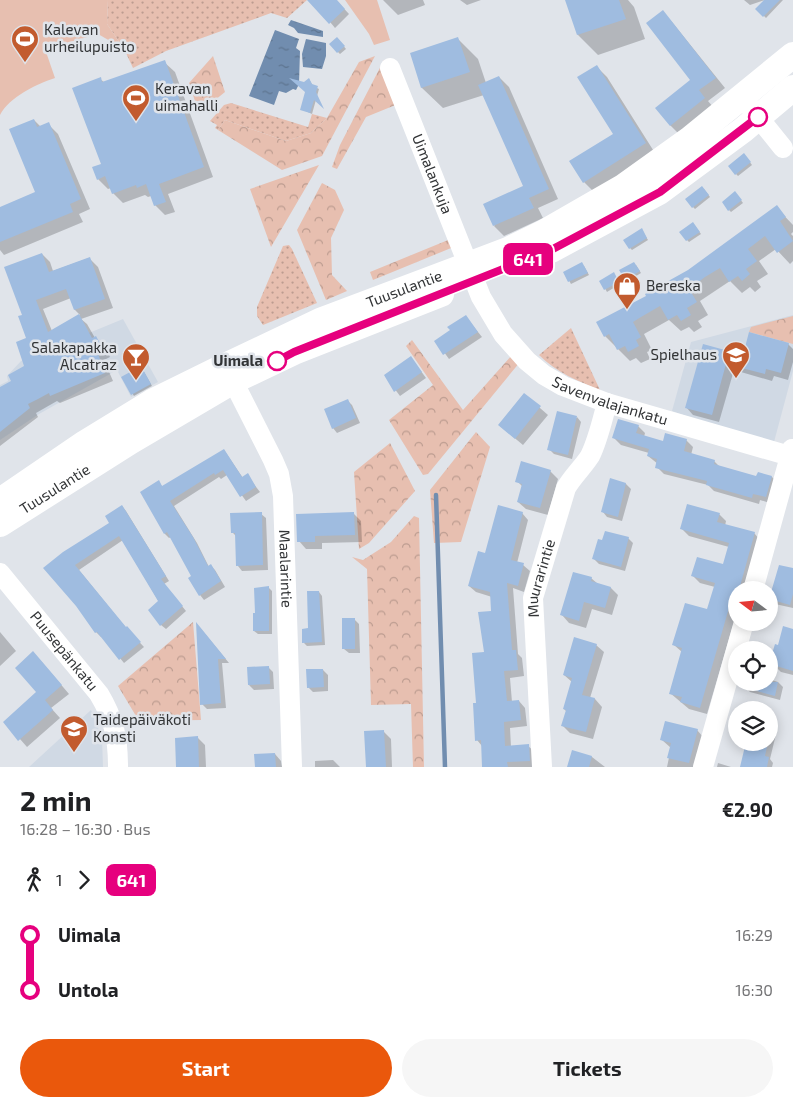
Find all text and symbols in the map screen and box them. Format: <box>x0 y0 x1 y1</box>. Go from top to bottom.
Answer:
place label: Kalevan urheilupuisto <box>44 20 135 55</box>
sports icon: Kalevan urheilupuisto <box>10 24 40 63</box>
place label: Keravan uimahalli <box>155 79 218 114</box>
sports icon: Keravan uimahalli <box>121 83 151 122</box>
unlabelled marker <box>748 107 768 127</box>
street label: Uimalankuja <box>409 131 457 216</box>
line badge: 641 <box>499 243 557 275</box>
text: 641 <box>513 248 543 270</box>
street label: Tuusulantie <box>363 266 444 311</box>
shop icon: Bereska <box>612 271 642 310</box>
place label: Bereska <box>646 276 701 294</box>
place label: Salakapakka Alcatraz <box>31 338 117 373</box>
school or university icon: Spielhaus <box>721 340 751 379</box>
bar icon: Salakapakka Alcatraz <box>121 342 151 381</box>
place label: Spielhaus <box>651 345 717 363</box>
place label: Uimala <box>213 351 263 369</box>
marker: Uimala <box>267 351 287 371</box>
street label: Savenvalajankatu <box>549 372 670 428</box>
street label: Tuusulantie <box>16 459 93 517</box>
street label: Maalarintie <box>276 529 297 608</box>
street label: Muurarintie <box>523 537 558 618</box>
north arrow <box>728 581 778 631</box>
map controls <box>728 581 778 751</box>
street label: Puusepänkatu <box>27 607 103 694</box>
button: locate <box>728 641 778 691</box>
button: layers <box>728 701 778 751</box>
place label: Taidepäiväkoti Konsti <box>93 710 191 745</box>
school or university icon: Taidepäiväkoti Konsti <box>59 714 89 753</box>
text: 2 min <box>20 783 92 817</box>
text: €2.90 <box>722 798 773 821</box>
text: 16:28 – 16:30 · Bus <box>20 819 151 838</box>
icon: walk <box>20 866 48 894</box>
icon: forward <box>70 866 98 894</box>
text: 641 <box>116 869 146 891</box>
text: 1 <box>56 870 62 889</box>
text: Uimala <box>58 923 121 946</box>
text: 16:29 <box>736 925 773 944</box>
text: Untola <box>58 978 119 1001</box>
text: 16:30 <box>735 980 773 999</box>
button: Start <box>20 1039 392 1097</box>
button: Tickets <box>402 1039 773 1097</box>

